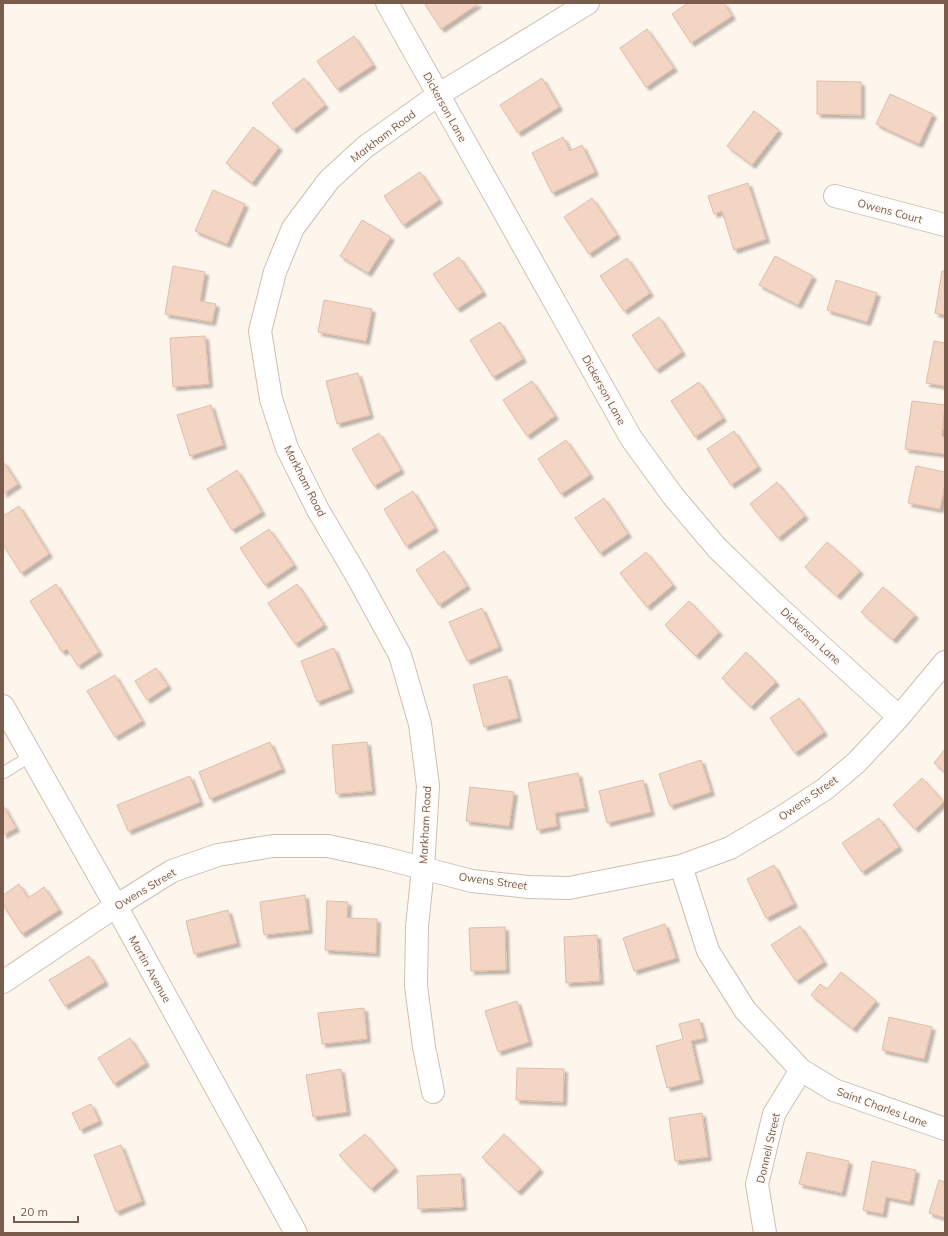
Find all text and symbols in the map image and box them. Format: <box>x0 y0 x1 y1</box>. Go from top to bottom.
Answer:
street label: Dickerson Lane <box>420 70 470 144</box>
street label: Markham Road <box>348 107 418 165</box>
street label: Owens Court <box>856 196 924 226</box>
street label: Dickerson Lane <box>579 353 629 427</box>
street label: Markham Road <box>281 443 329 519</box>
street label: Dickerson Lane <box>778 604 844 668</box>
street label: Owens Street <box>776 772 840 824</box>
street label: Markham Road <box>416 786 434 864</box>
street label: Owens Street <box>112 865 178 913</box>
street label: Owens Street <box>458 869 528 893</box>
street label: Martin Avenue <box>126 933 174 1005</box>
street label: Saint Charles Lane <box>835 1084 929 1130</box>
street label: Donnell Street <box>753 1111 783 1185</box>
scale bar <box>14 1198 78 1224</box>
text: 20 m <box>20 1204 48 1219</box>

